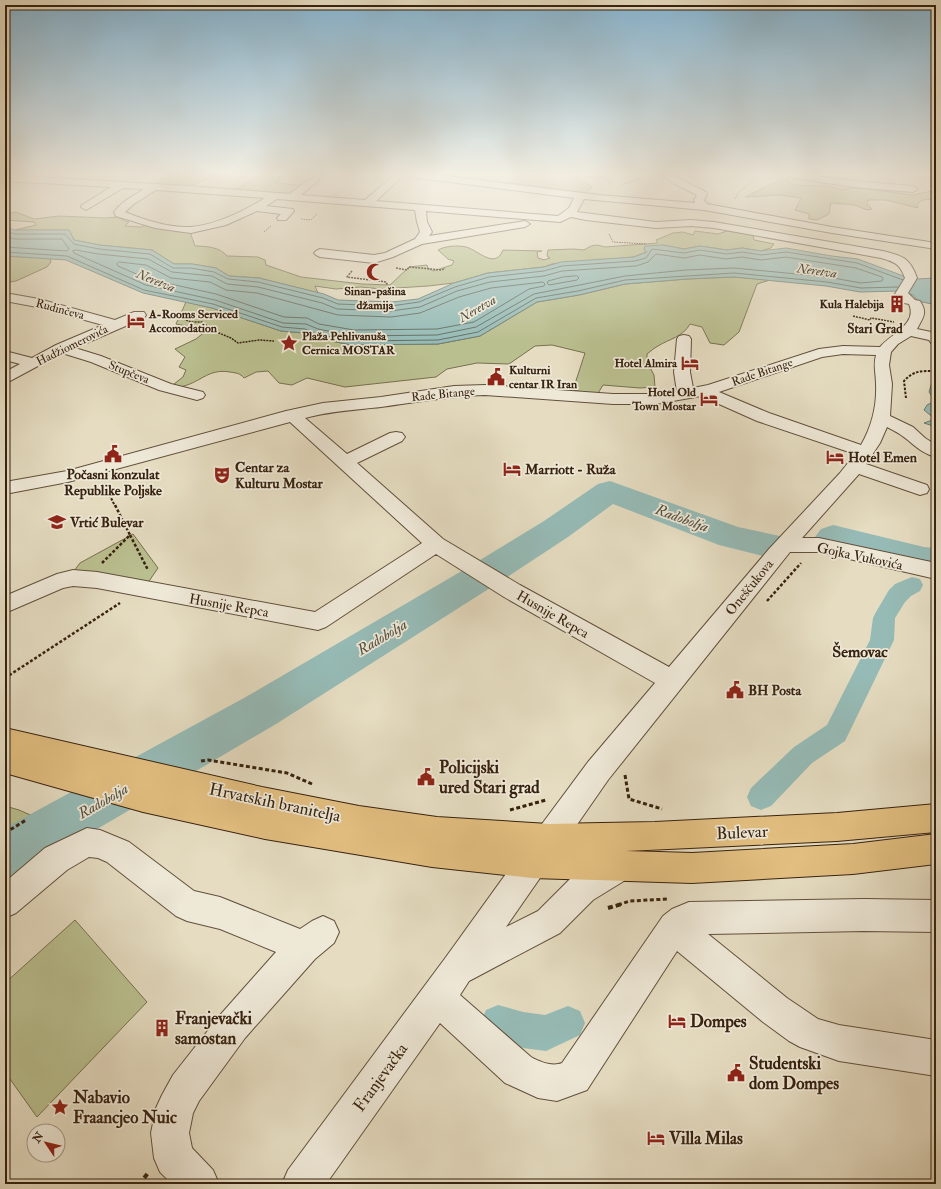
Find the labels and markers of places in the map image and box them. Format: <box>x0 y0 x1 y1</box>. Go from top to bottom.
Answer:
mosque icon: Sinan-pašina džamija <box>365 262 385 282</box>
place label: Sinan-pašina džamija <box>344 284 407 313</box>
building icon: Kula Halebija <box>887 294 907 314</box>
place label: Kula Halebija <box>820 297 885 312</box>
place label: A-Rooms Serviced Accomodation <box>148 307 238 336</box>
hotel icon: A-Rooms Serviced Accomodation <box>126 311 146 331</box>
place label: Plaža Pehlivanuša Cernica MOSTAR <box>302 329 396 358</box>
place icon: Plaža Pehlivanuša Cernica MOSTAR <box>279 333 299 353</box>
hotel icon: Hotel Almira <box>680 353 700 373</box>
place label: Hotel Almira <box>614 356 678 371</box>
place label: Kulturni centar IR Iran <box>509 363 578 392</box>
public building icon: Kulturni centar IR Iran <box>486 367 506 387</box>
place label: Hotel Old Town Mostar <box>631 385 697 414</box>
hotel icon: Hotel Old Town Mostar <box>699 389 719 409</box>
public building icon: Počasni konzulat Republike Poljske <box>103 444 123 464</box>
hotel icon: Hotel Emen <box>825 447 845 467</box>
place label: Hotel Emen <box>848 449 918 466</box>
place label: Centar za Kulturu Mostar <box>235 459 324 492</box>
hotel icon: Marriott - Ruža <box>502 459 522 479</box>
place label: Marriott - Ruža <box>524 461 617 478</box>
theatre icon: Centar za Kulturu Mostar <box>212 465 232 485</box>
place label: Počasni konzulat Republike Poljske <box>64 466 162 500</box>
school or university icon: Vrtić Bulevar <box>47 512 67 532</box>
place label: Vrtić Bulevar <box>69 514 144 531</box>
public building icon: BH Posta <box>725 680 745 700</box>
place label: BH Posta <box>748 682 802 699</box>
place label: Policijski ured Stari grad <box>438 757 540 799</box>
public building icon: Policijski ured Stari grad <box>416 767 436 787</box>
place label: Franjevački samostan <box>175 1008 253 1049</box>
hotel icon: Dompes <box>667 1011 687 1031</box>
place label: Dompes <box>690 1011 747 1033</box>
building icon: Franjevački samostan <box>152 1018 172 1038</box>
place label: Studentski dom Dompes <box>749 1053 839 1095</box>
public building icon: Studentski dom Dompes <box>726 1063 746 1083</box>
place label: Nabavio Fraancjeo Nuic <box>72 1087 177 1129</box>
place icon: Nabavio Fraancjeo Nuic <box>50 1097 70 1117</box>
hotel icon: Villa Milas <box>646 1128 666 1148</box>
place label: Villa Milas <box>668 1128 743 1149</box>

